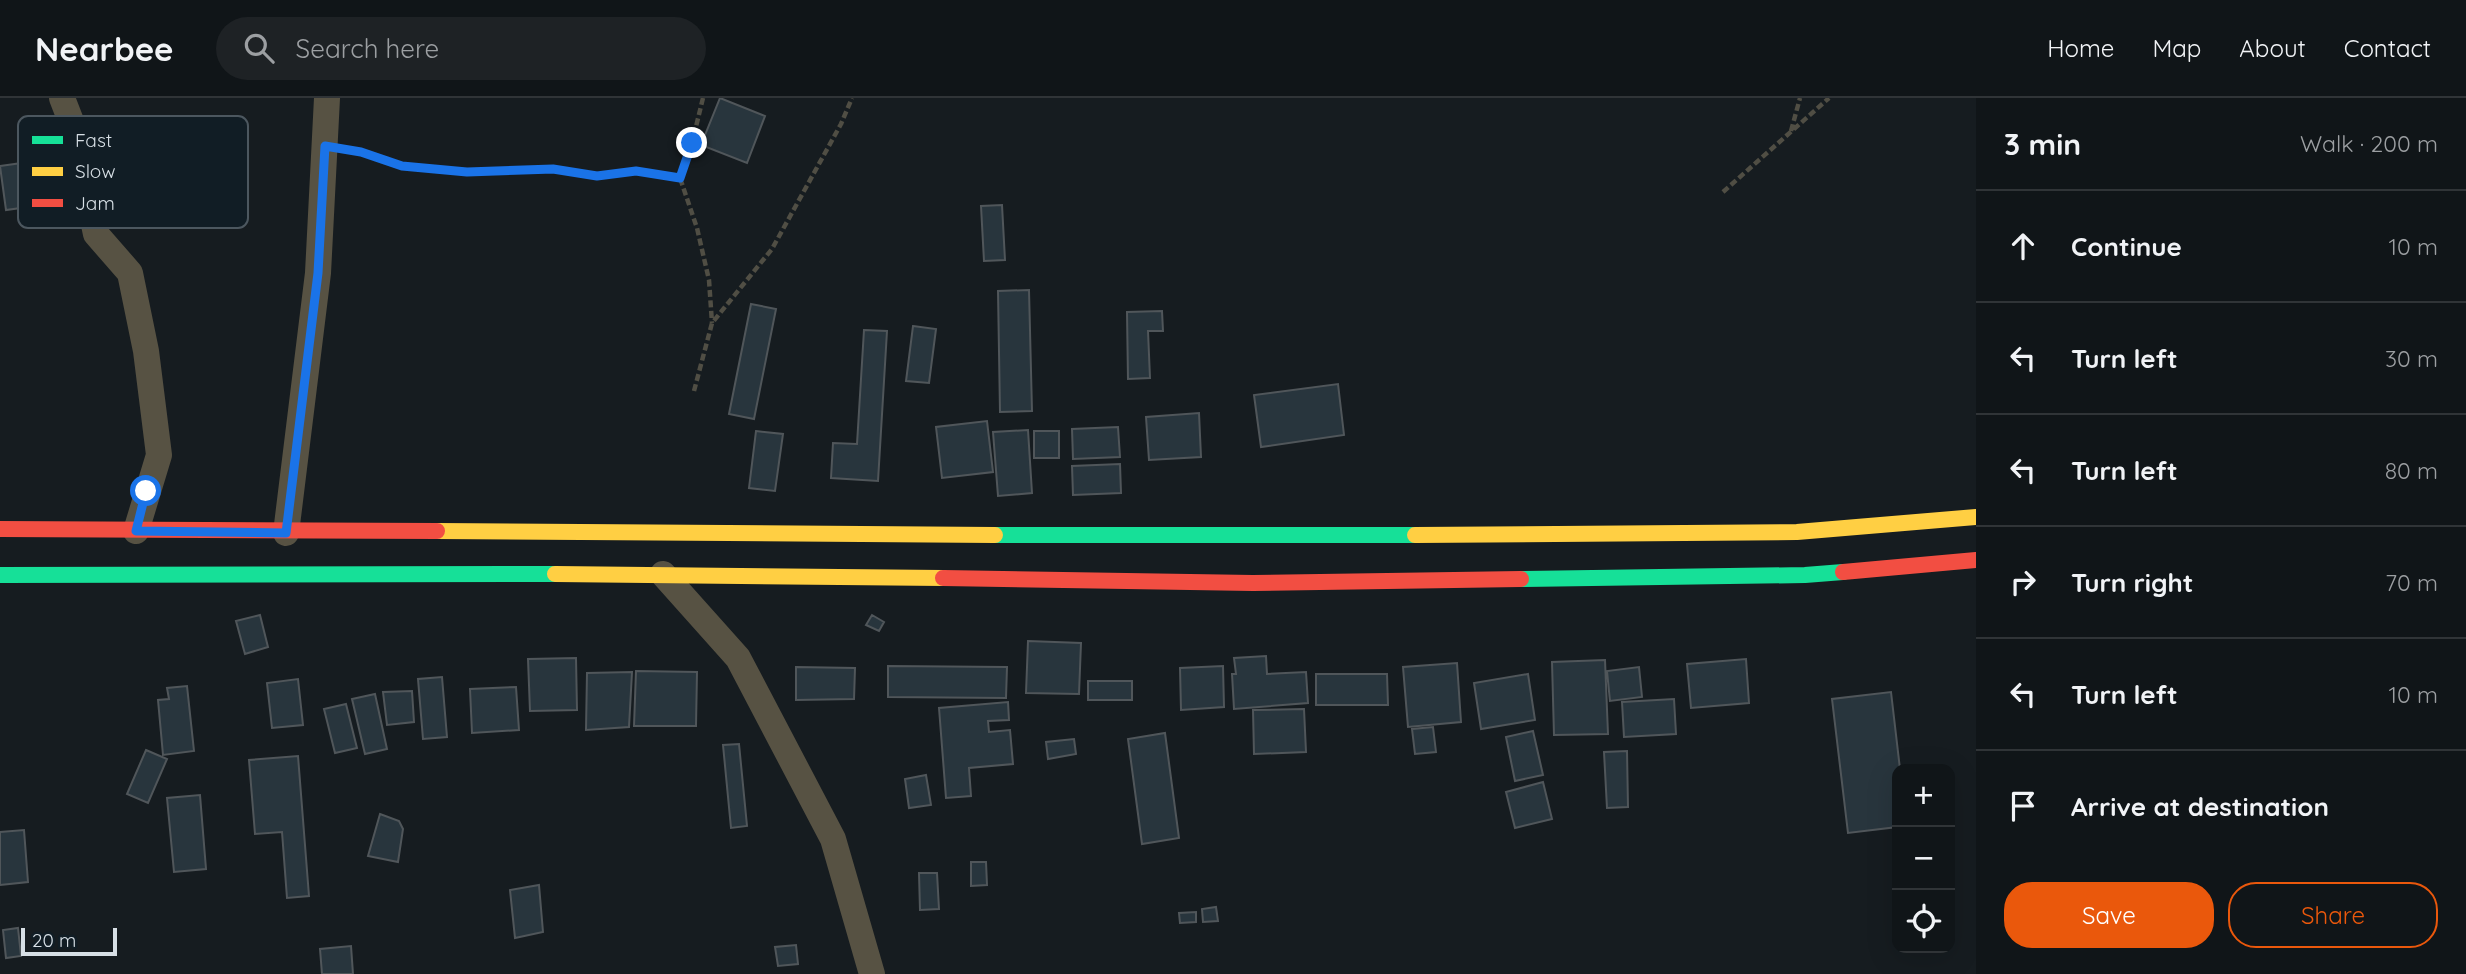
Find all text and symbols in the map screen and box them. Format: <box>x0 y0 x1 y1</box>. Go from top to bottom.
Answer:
search box <box>216 17 706 80</box>
text: Nearbee <box>35 28 174 69</box>
icon: search <box>240 29 278 67</box>
text: Search here <box>296 32 439 65</box>
text: Home <box>2047 33 2114 63</box>
text: Map <box>2152 33 2201 63</box>
text: About <box>2239 33 2306 63</box>
text: Contact <box>2344 33 2431 63</box>
legend <box>18 116 248 228</box>
text: 3 min <box>2004 125 2081 163</box>
route end <box>676 127 707 158</box>
text: Fast <box>75 128 112 152</box>
text: Walk · 200 m <box>2300 129 2438 158</box>
text: Slow <box>75 159 116 183</box>
text: Jam <box>75 191 115 215</box>
icon: ahead <box>2004 227 2042 265</box>
text: Continue <box>2071 230 2182 263</box>
text: 10 m <box>2389 232 2438 261</box>
icon: left <box>2004 339 2042 377</box>
text: Turn left <box>2071 342 2178 375</box>
text: 30 m <box>2385 344 2438 373</box>
icon: left <box>2004 451 2042 489</box>
text: Turn left <box>2071 454 2178 487</box>
text: 80 m <box>2385 456 2438 485</box>
route start <box>130 475 161 506</box>
icon: right <box>2004 563 2042 601</box>
text: Turn right <box>2071 566 2193 599</box>
text: 70 m <box>2385 568 2438 597</box>
icon: left <box>2004 675 2042 713</box>
text: Turn left <box>2071 678 2178 711</box>
text: 10 m <box>2389 680 2438 709</box>
map controls <box>1892 764 1955 953</box>
button: + <box>1892 764 1955 827</box>
icon: arrive <box>2004 787 2042 825</box>
text: Arrive at destination <box>2071 790 2329 823</box>
button: − <box>1892 827 1955 890</box>
button: Save <box>2004 882 2214 948</box>
button: Share <box>2228 882 2438 948</box>
button: locate <box>1892 890 1955 953</box>
scale bar <box>21 925 117 957</box>
text: 20 m <box>32 928 76 952</box>

